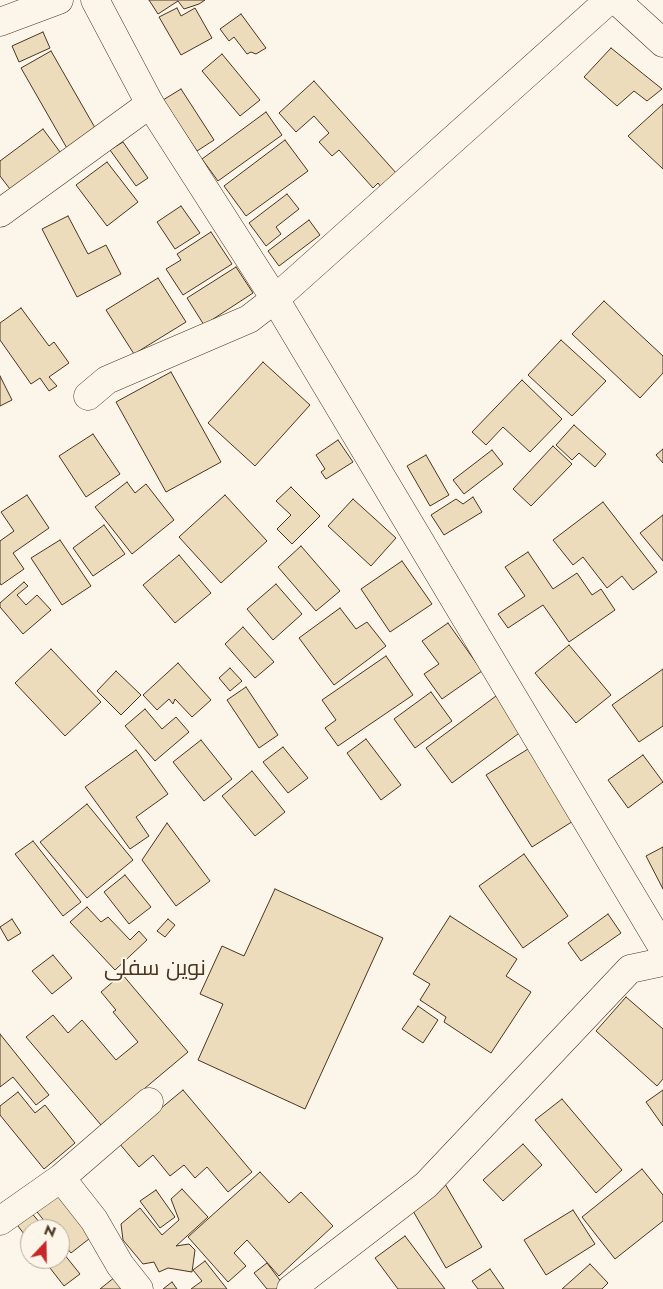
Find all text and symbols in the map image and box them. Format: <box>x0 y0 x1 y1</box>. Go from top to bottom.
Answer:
district label: نوین سفلى <box>104 957 206 983</box>
north arrow <box>20 1219 70 1269</box>
text: N <box>41 1220 59 1242</box>

